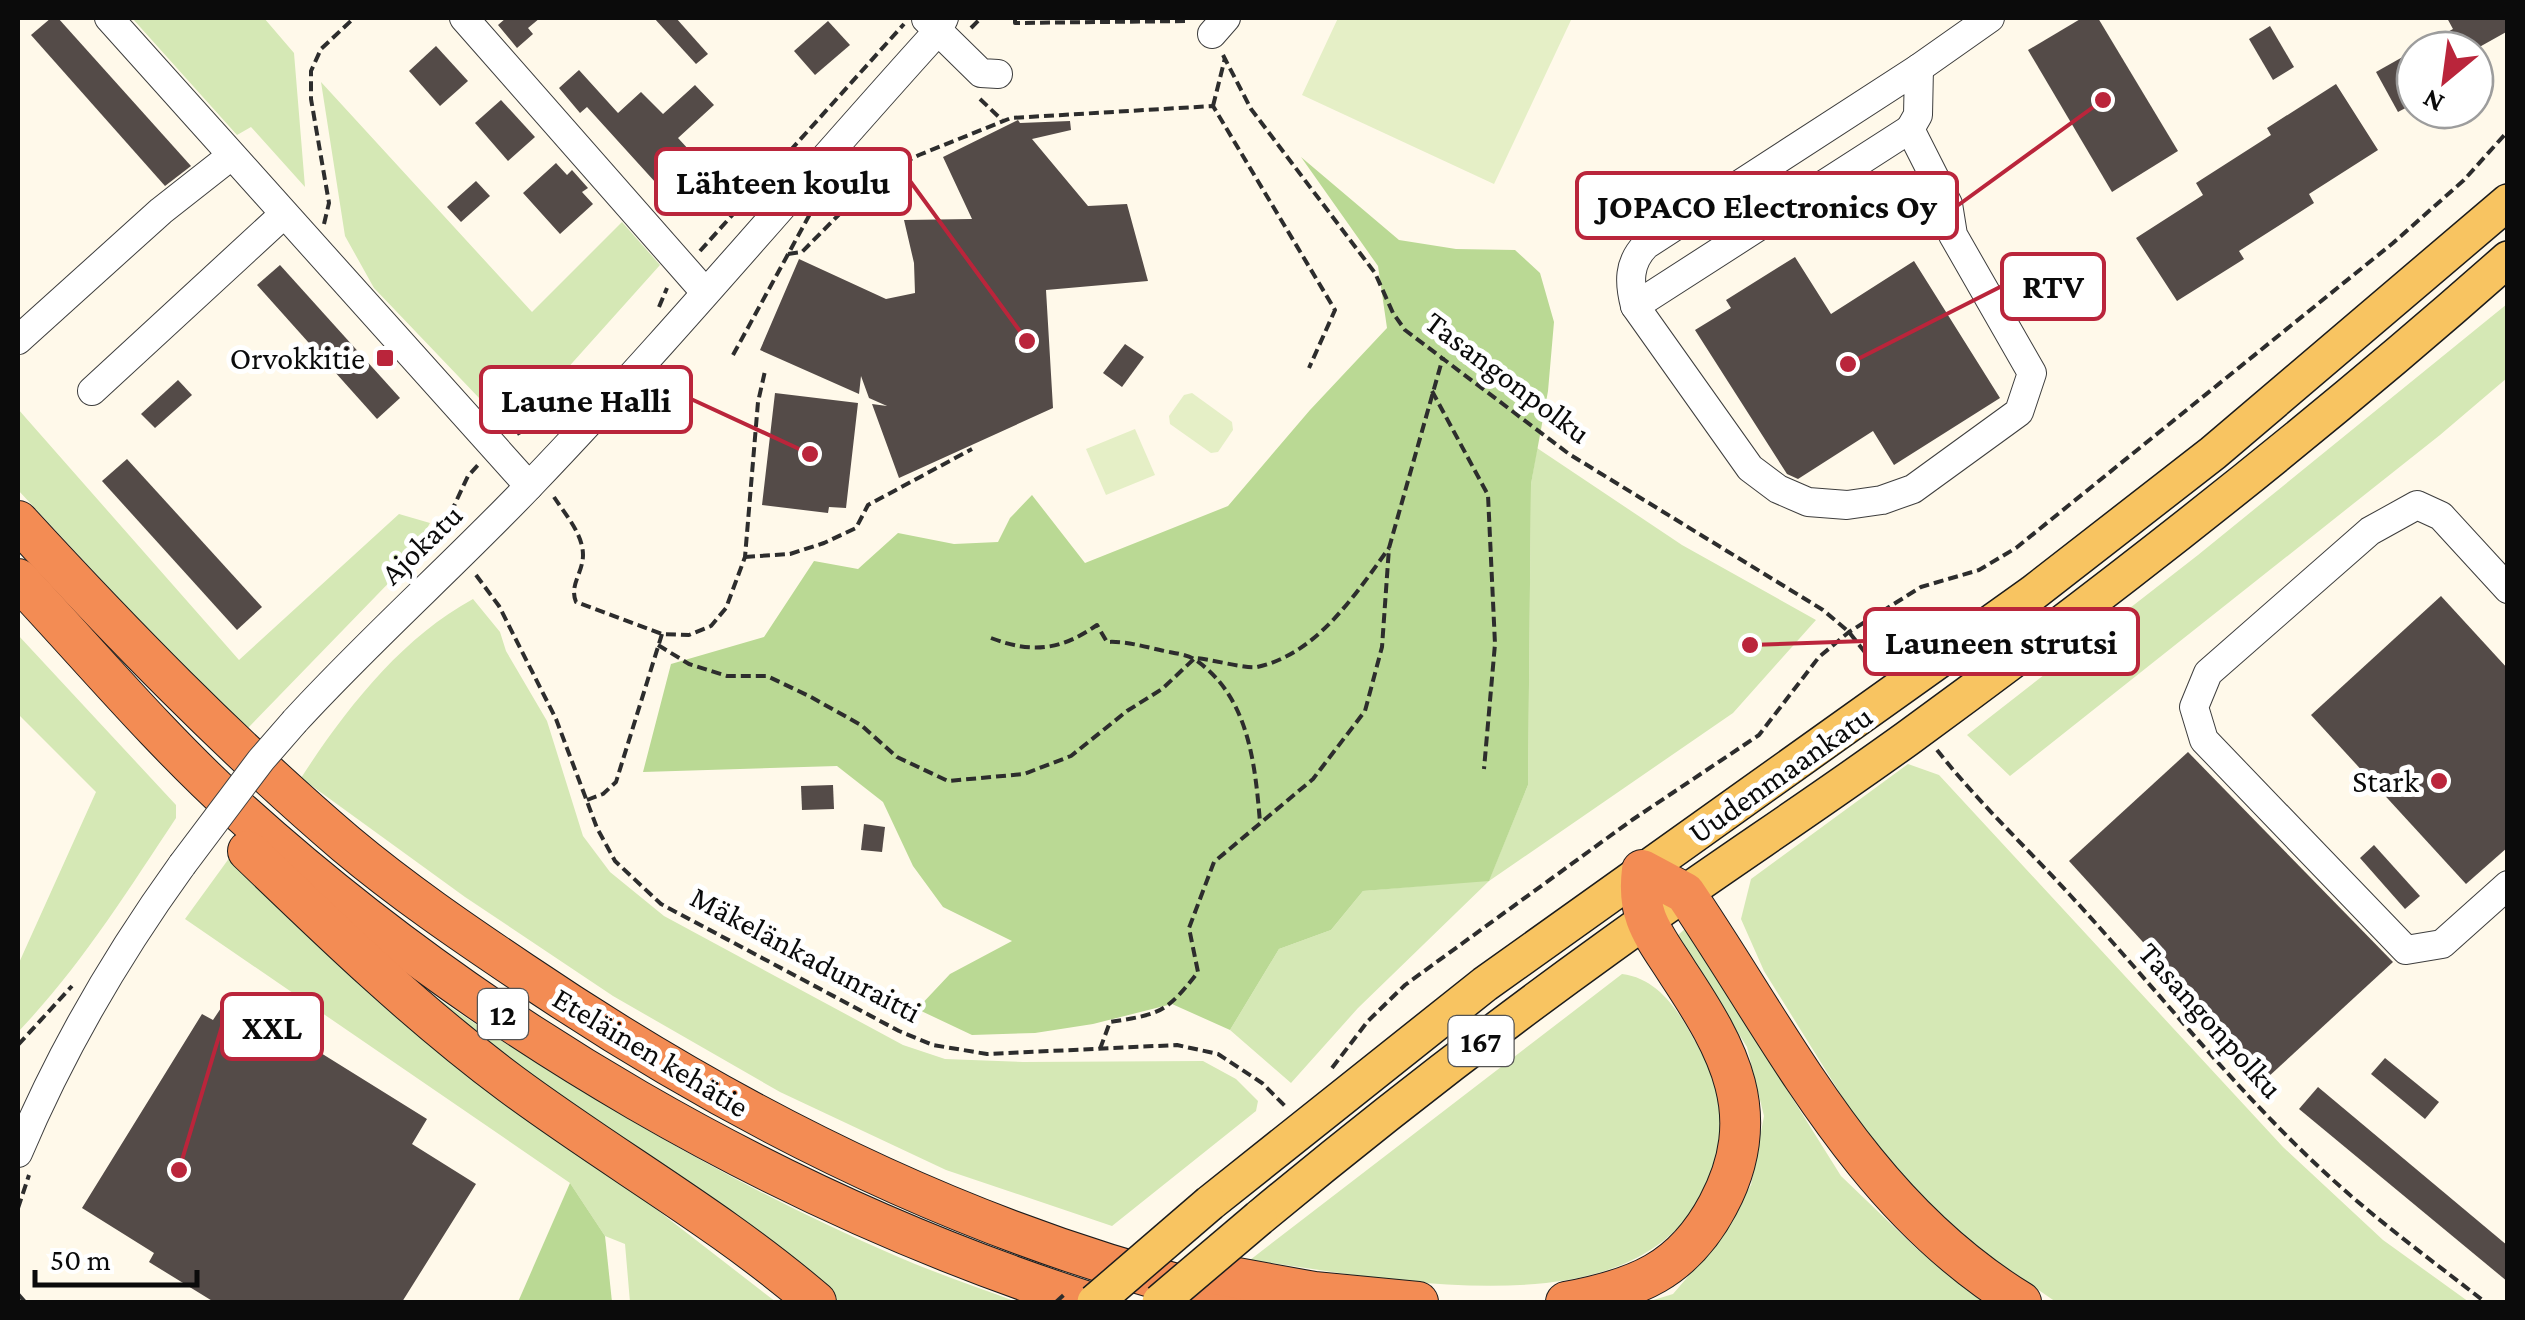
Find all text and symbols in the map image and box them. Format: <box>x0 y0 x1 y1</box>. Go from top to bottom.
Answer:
north arrow <box>2395 30 2495 130</box>
text: N <box>2417 83 2449 120</box>
callout: Lähteen koulu <box>656 149 910 214</box>
text: Lähteen koulu <box>676 163 890 202</box>
callout: JOPACO Electronics Oy <box>1577 173 1957 238</box>
text: JOPACO Electronics Oy <box>1593 187 1938 226</box>
callout: RTV <box>2002 254 2104 319</box>
text: RTV <box>2022 267 2085 306</box>
street label: Tasangonpolku <box>1418 303 1598 451</box>
place label: Orvokkitie <box>230 340 365 376</box>
marker: Orvokkitie <box>374 347 396 369</box>
callout: Laune Halli <box>481 367 691 432</box>
text: Laune Halli <box>501 381 671 420</box>
street label: Ajokatu <box>373 497 469 591</box>
callout: Launeen strutsi <box>1865 609 2138 674</box>
text: Launeen strutsi <box>1885 623 2117 662</box>
street label: Uudenmaankatu <box>1681 697 1879 851</box>
place label: Stark <box>2352 763 2420 799</box>
marker: Stark <box>2428 770 2450 792</box>
street label: Mäkelänkadunraitti <box>685 878 927 1030</box>
street label: Tasangonpolku <box>2132 935 2290 1105</box>
street label: Eteläinen kehätie <box>547 979 755 1125</box>
road number: 12 <box>478 989 528 1039</box>
callout: XXL <box>222 994 322 1059</box>
text: XXL <box>242 1008 302 1047</box>
road number: 167 <box>1448 1016 1514 1066</box>
scale bar <box>35 1225 198 1287</box>
text: 50 m <box>50 1243 111 1276</box>

